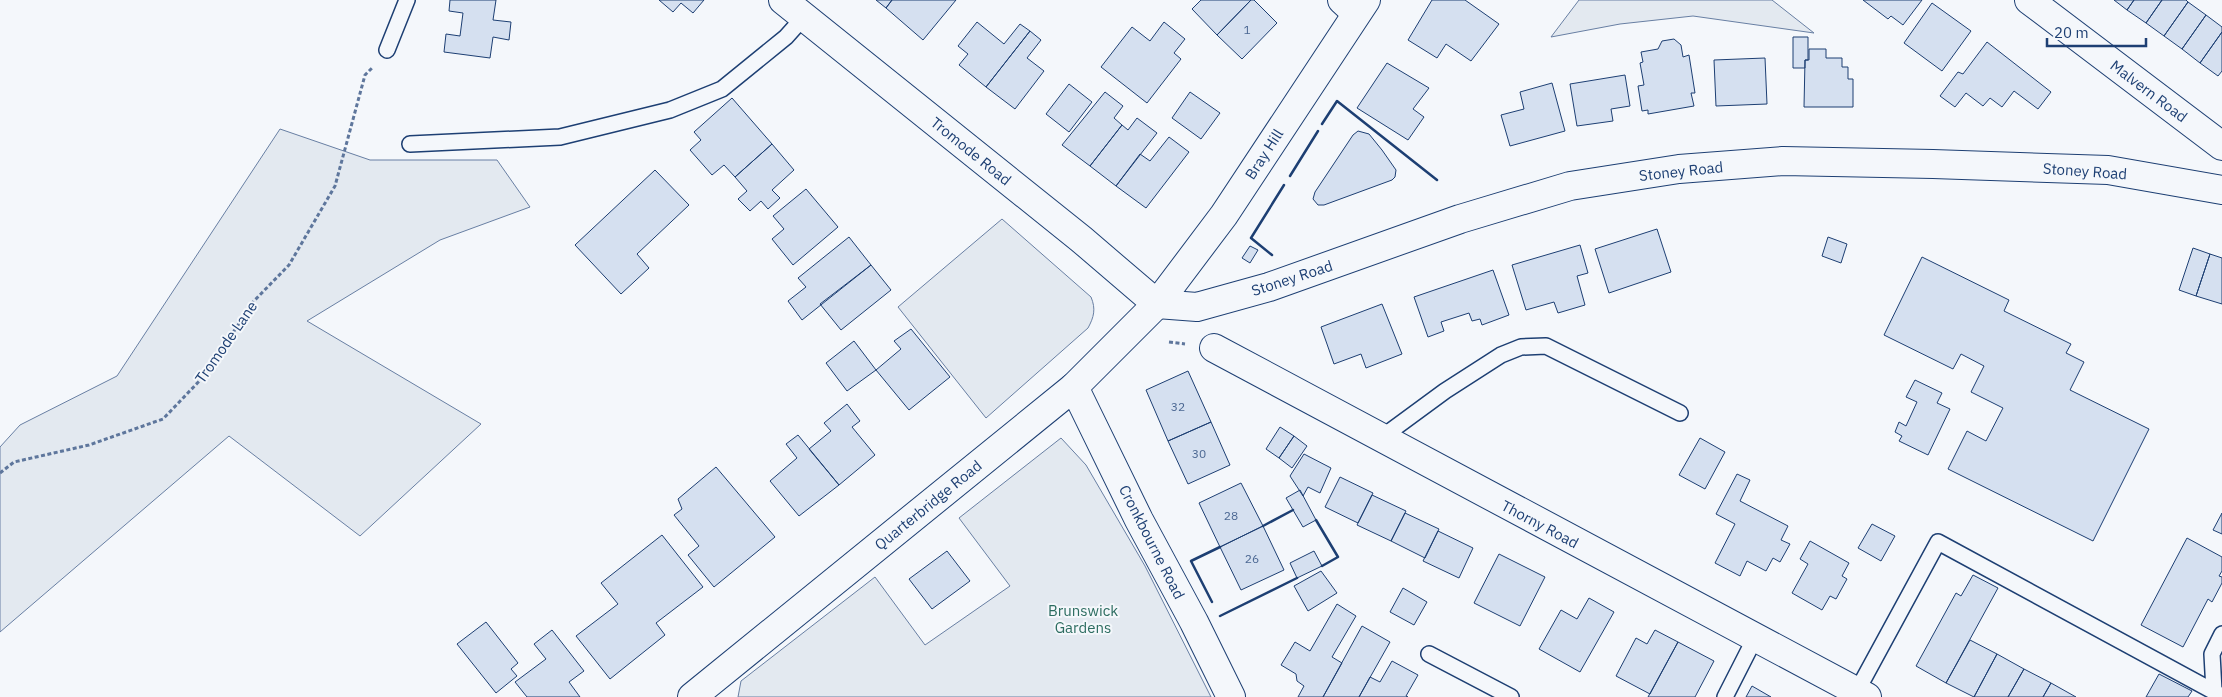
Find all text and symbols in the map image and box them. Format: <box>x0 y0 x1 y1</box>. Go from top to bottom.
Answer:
scale bar <box>2047 15 2146 47</box>
house number: 1 <box>1243 22 1251 37</box>
text: 20 m <box>2054 23 2089 42</box>
street label: Malvern Road <box>2107 56 2191 126</box>
street label: Tromode Road <box>927 113 1015 189</box>
street label: Bray Hill <box>1241 125 1287 183</box>
street label: Stoney Road <box>1638 157 1724 185</box>
street label: Stoney Road <box>2042 159 2128 183</box>
street label: Stoney Road <box>1249 256 1335 300</box>
street label: Tromode Lane <box>191 297 261 387</box>
house number: 32 <box>1171 399 1185 414</box>
house number: 30 <box>1192 446 1206 461</box>
street label: Quarterbridge Road <box>871 456 985 554</box>
street label: Cronkbourne Road <box>1115 482 1189 602</box>
street label: Thorny Road <box>1498 496 1582 552</box>
house number: 28 <box>1224 508 1238 523</box>
house number: 26 <box>1245 551 1259 566</box>
park label: Brunswick Gardens <box>1048 601 1118 637</box>

